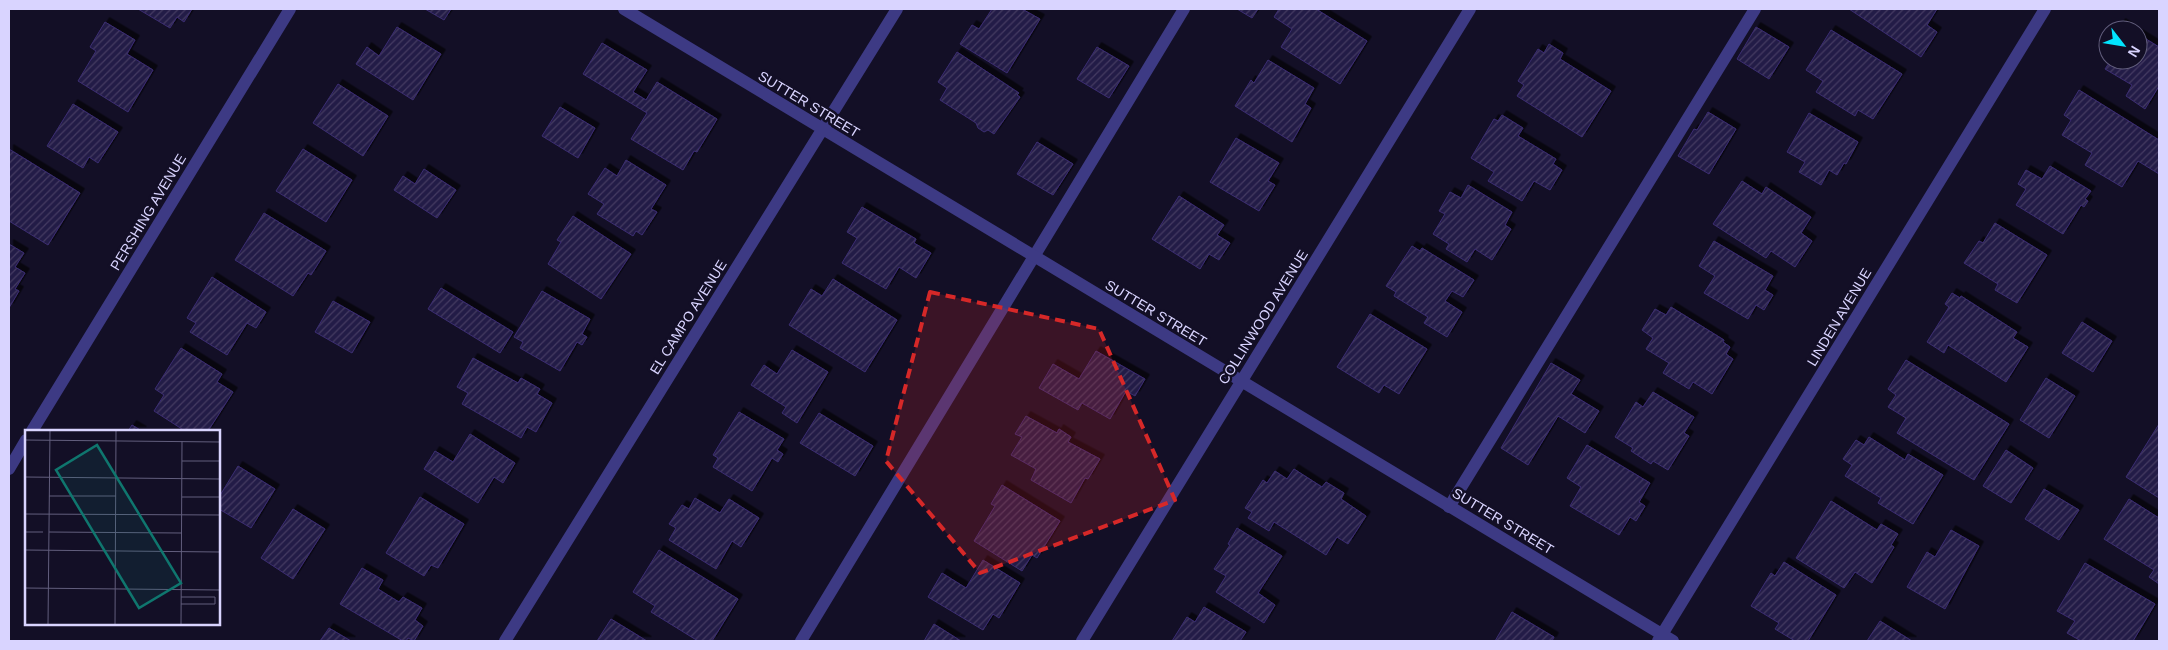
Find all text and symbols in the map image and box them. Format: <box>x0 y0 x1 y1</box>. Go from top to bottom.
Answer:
north arrow <box>2098 20 2148 70</box>
text: N <box>2125 43 2144 60</box>
street label: SUTTER STREET <box>756 67 863 141</box>
street label: PERSHING AVENUE <box>107 151 189 273</box>
street label: COLLINWOOD AVENUE <box>1215 247 1311 387</box>
street label: EL CAMPO AVENUE <box>646 257 730 377</box>
street label: LINDEN AVENUE <box>1804 265 1874 369</box>
street label: SUTTER STREET <box>1103 276 1210 350</box>
inset map <box>25 430 220 625</box>
street label: SUTTER STREET <box>1450 484 1557 558</box>

